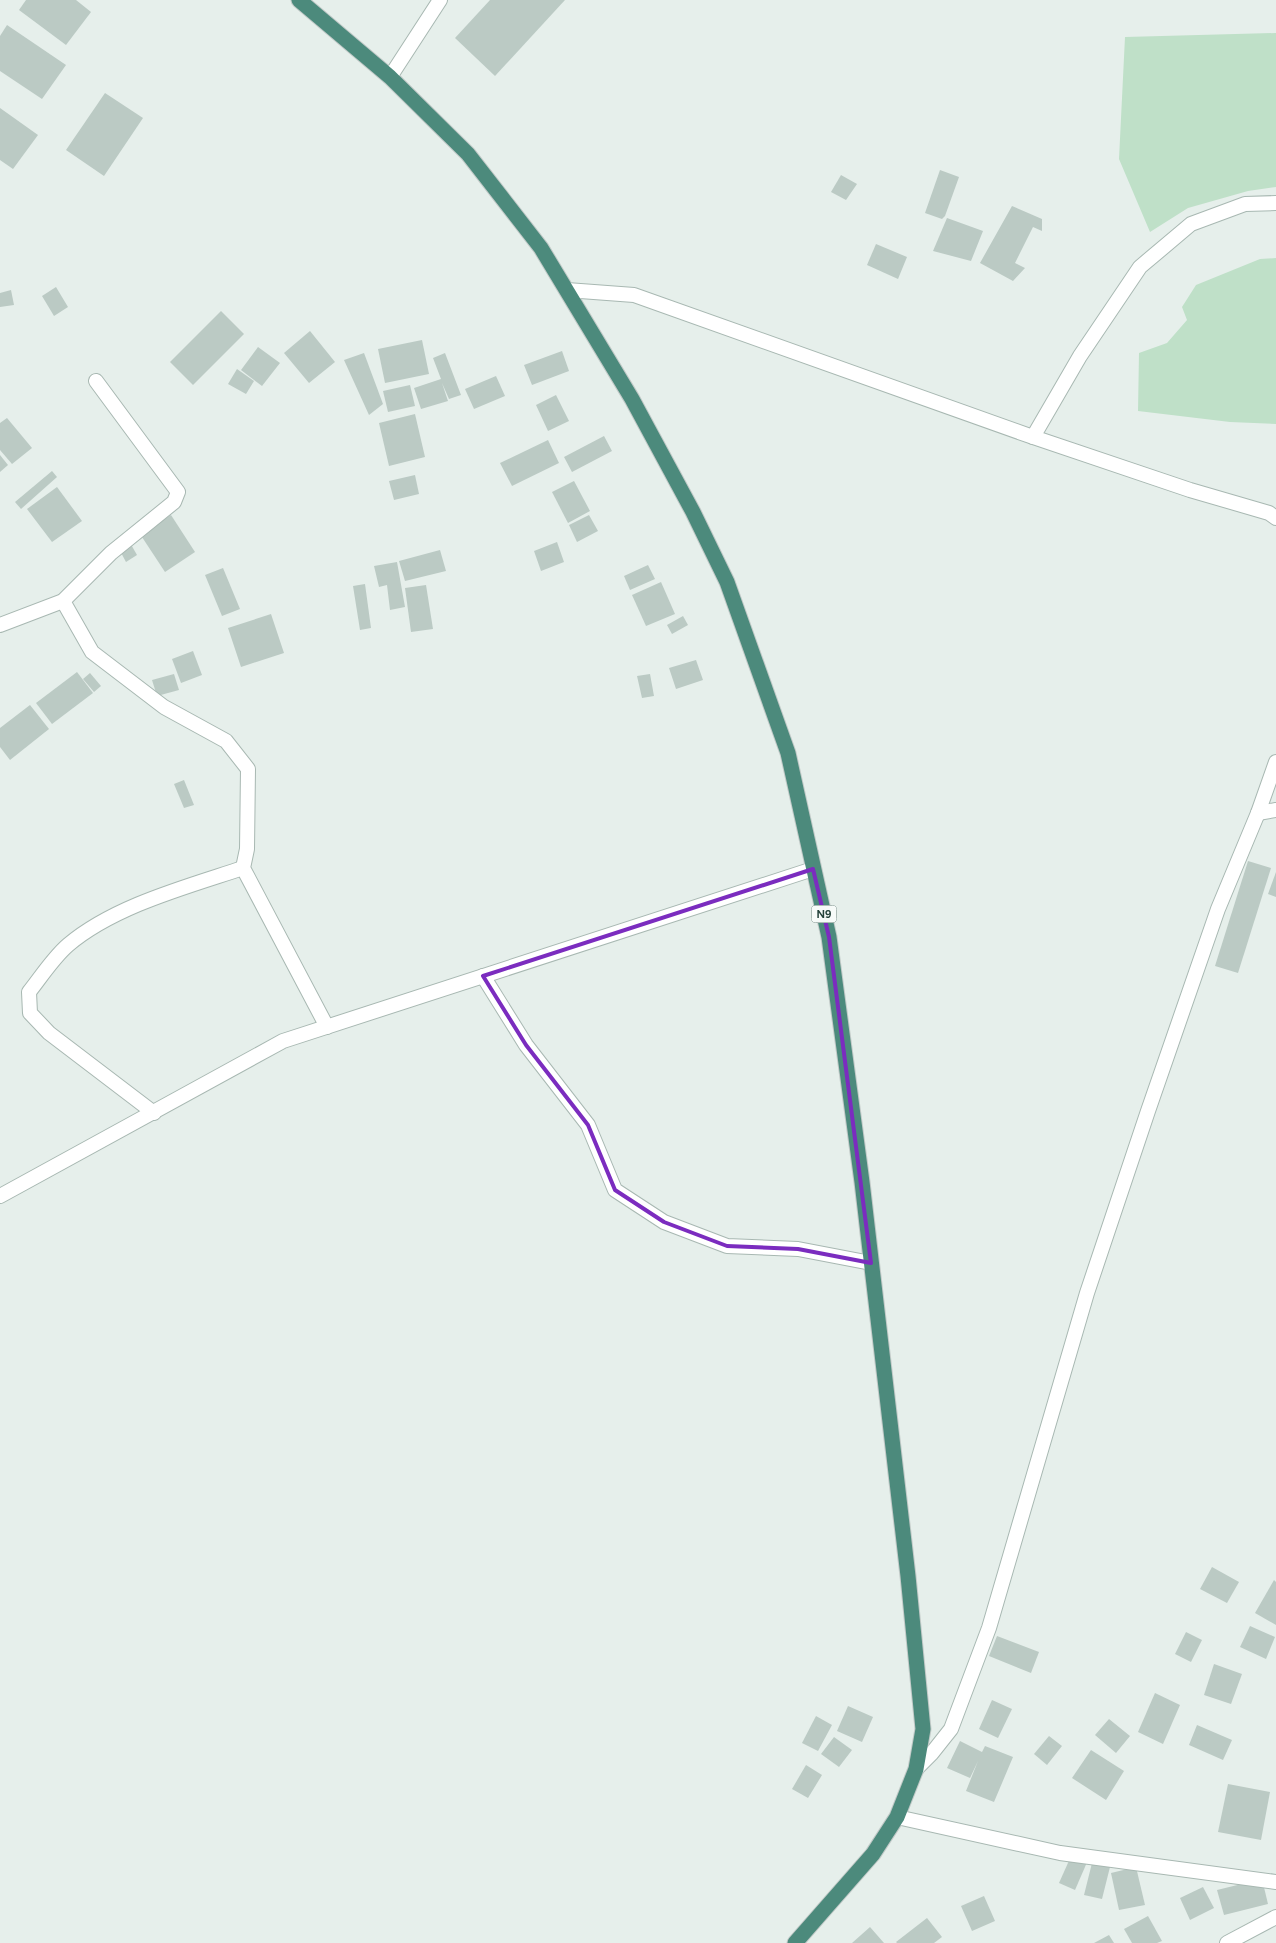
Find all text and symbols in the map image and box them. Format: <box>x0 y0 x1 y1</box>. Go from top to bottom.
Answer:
road number: N9 <box>812 906 836 922</box>

